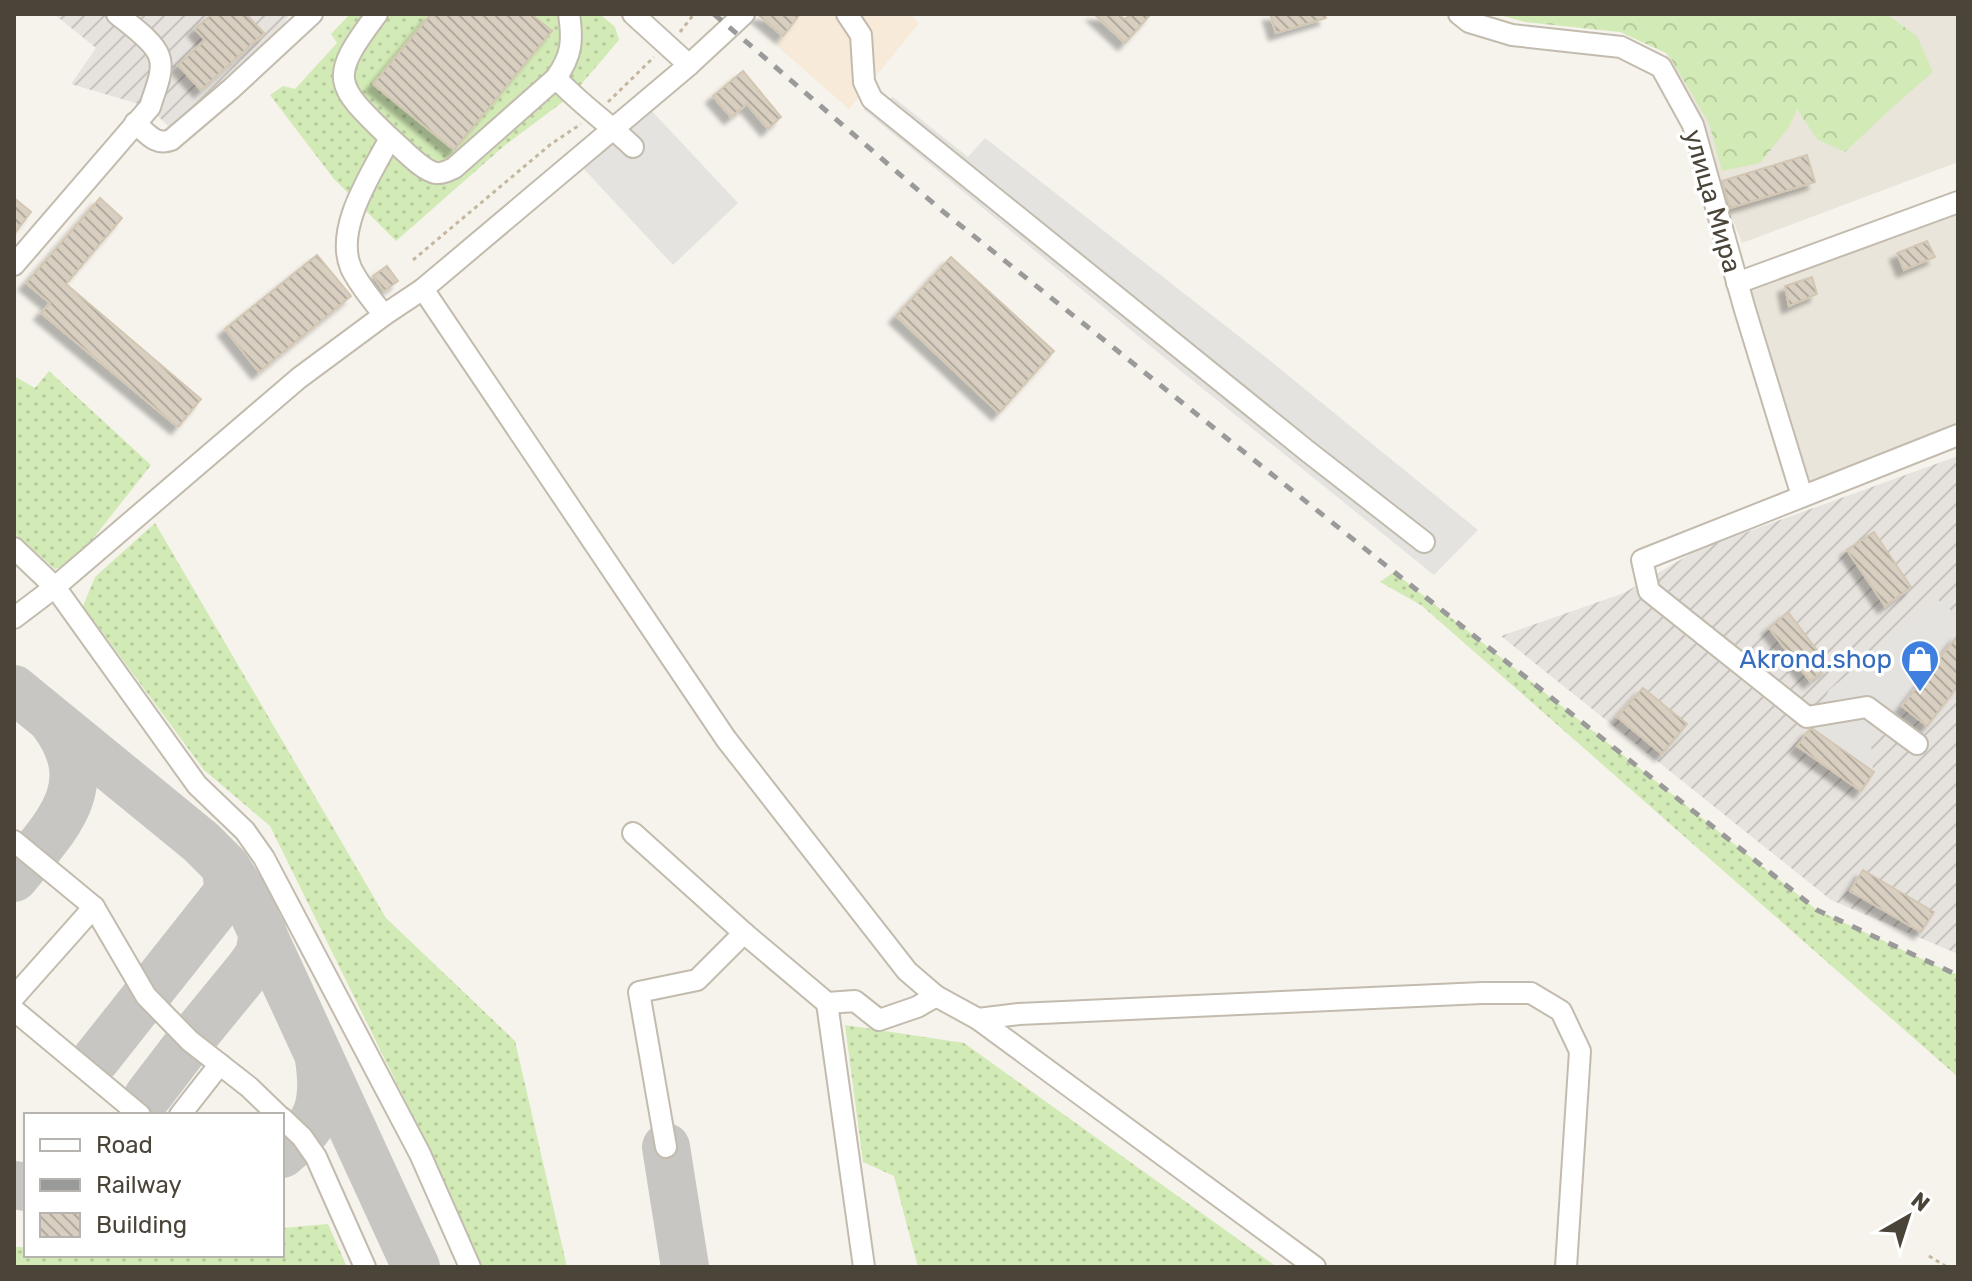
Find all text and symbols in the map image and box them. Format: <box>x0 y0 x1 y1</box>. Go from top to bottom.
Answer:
street label: улица Мира <box>1677 126 1748 276</box>
shop icon: Akrond.shop <box>1899 638 1941 693</box>
place label: Akrond.shop <box>1739 644 1892 675</box>
legend <box>24 1113 284 1257</box>
text: Road <box>96 1131 153 1159</box>
text: Railway <box>96 1171 182 1199</box>
north arrow <box>1868 1177 1948 1257</box>
text: N <box>1906 1186 1935 1217</box>
text: Building <box>96 1211 187 1239</box>

